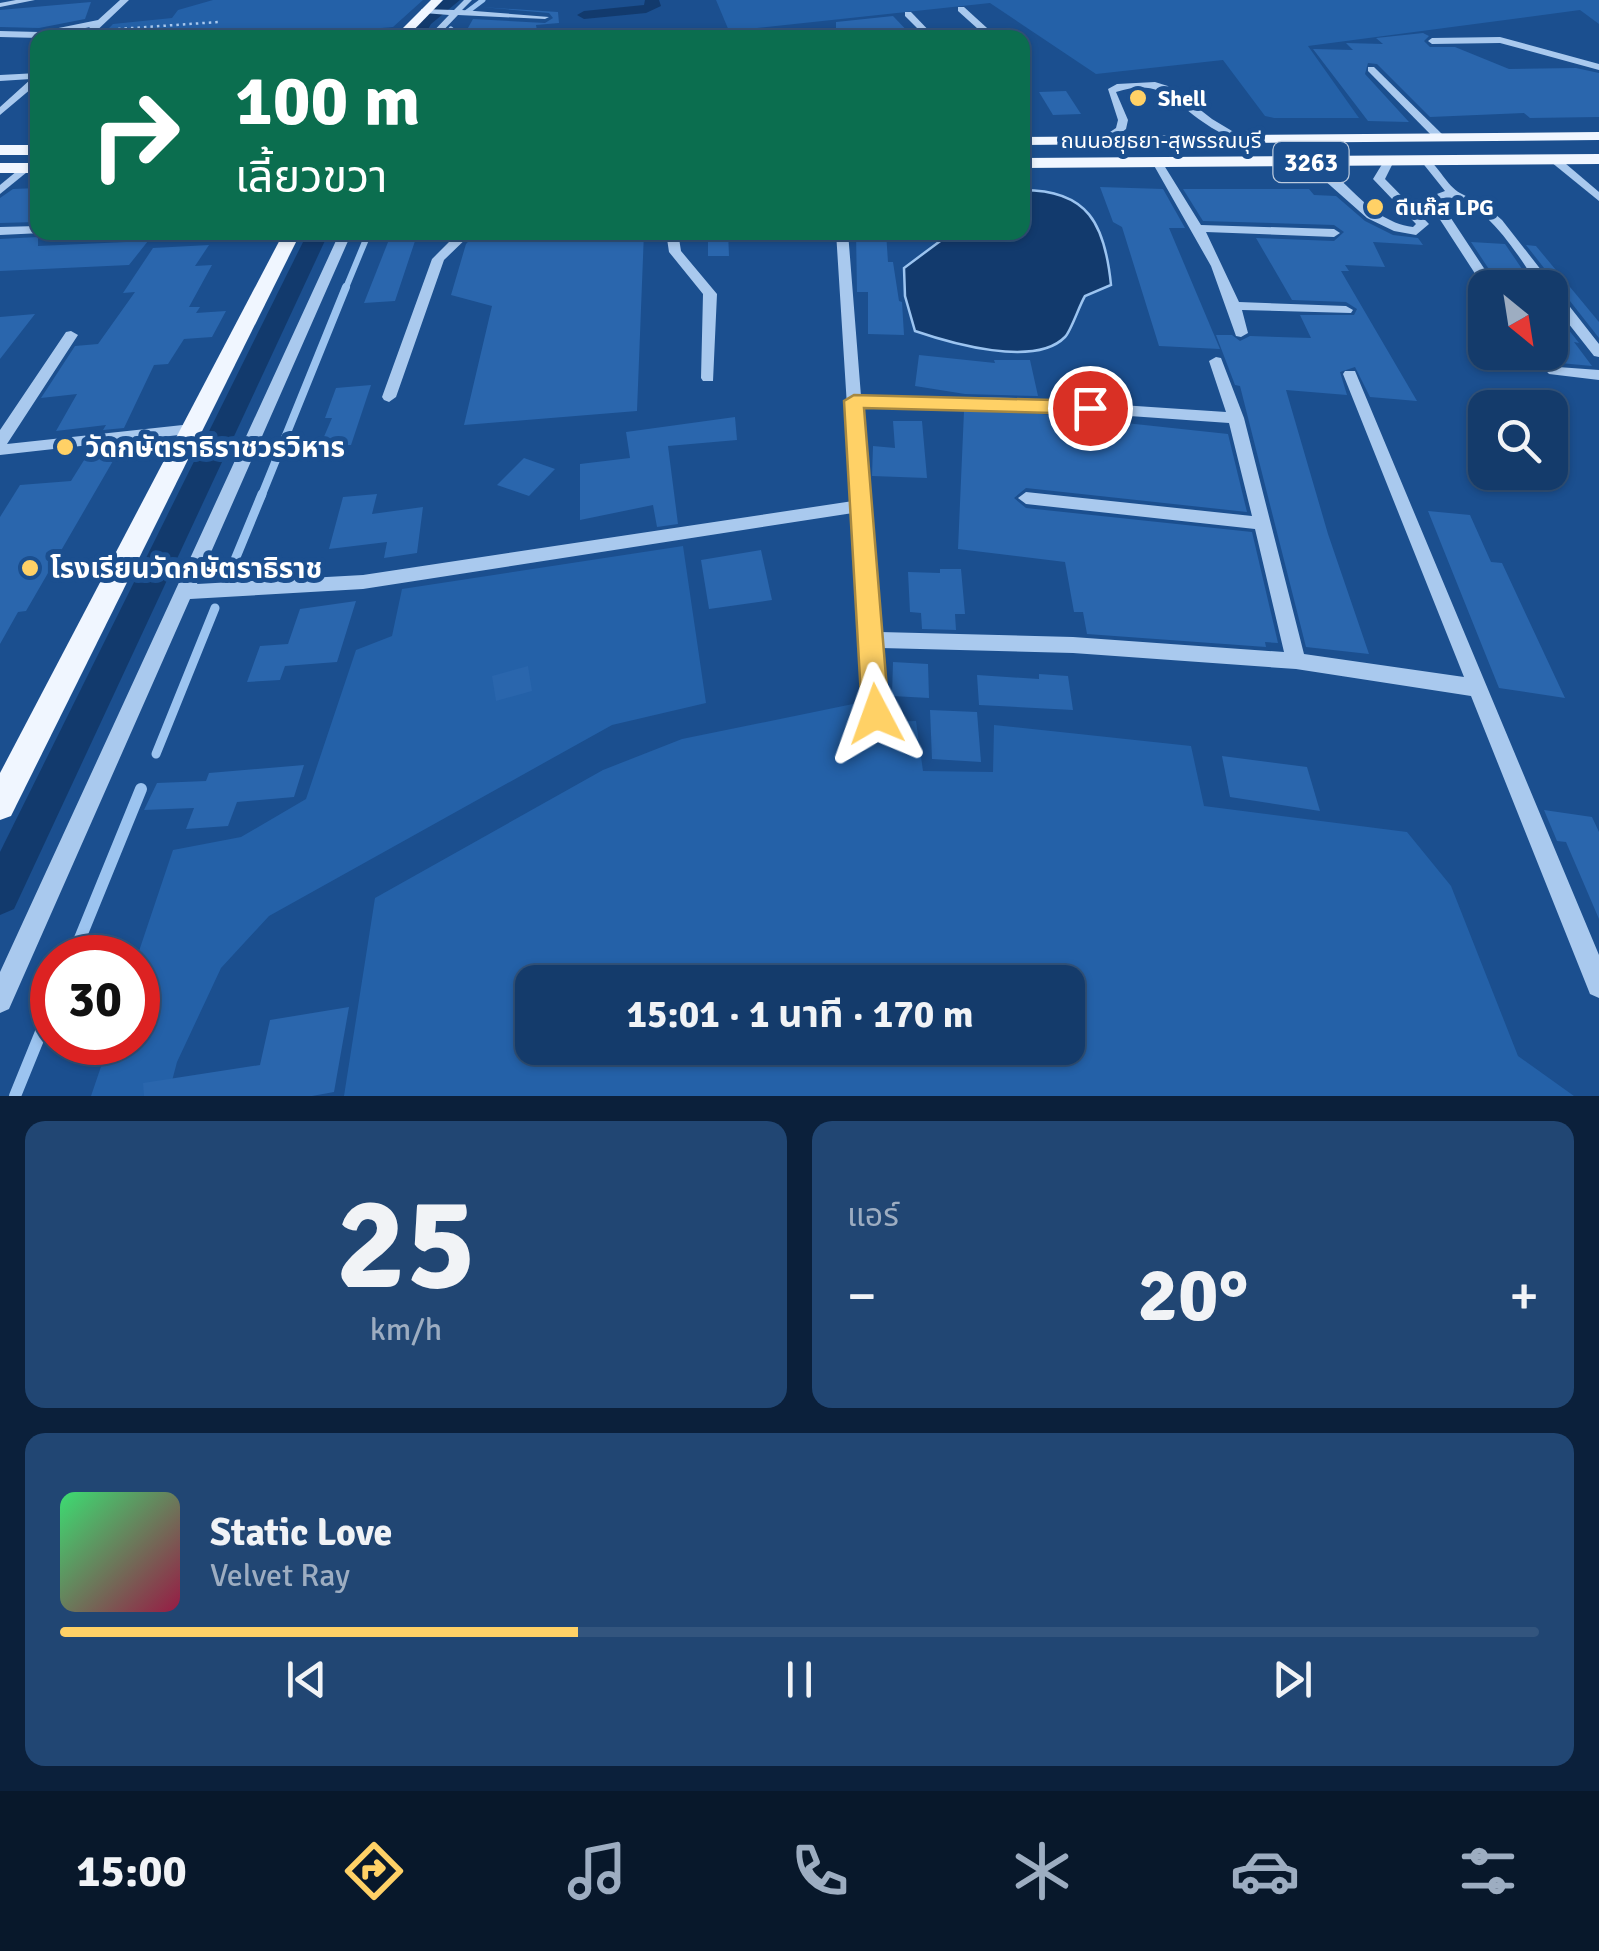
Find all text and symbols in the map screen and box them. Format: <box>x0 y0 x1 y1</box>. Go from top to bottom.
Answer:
text: 100 m <box>235 58 420 144</box>
icon: right <box>70 70 200 200</box>
place label: Shell <box>1158 85 1207 112</box>
marker: Shell <box>1127 87 1149 109</box>
street label: ถนนอยุธยา-สุพรรณบุรี <box>1061 127 1262 154</box>
road number: 3263 <box>1274 142 1348 182</box>
text: เลี้ยวขวา <box>235 150 387 205</box>
place label: ดีแก๊ส LPG <box>1395 194 1494 221</box>
marker: ดีแก๊ส LPG <box>1364 196 1386 218</box>
north arrow <box>1468 270 1568 370</box>
map controls <box>1468 270 1568 490</box>
pin <box>1048 366 1133 451</box>
icon: arrive <box>1063 381 1118 436</box>
button: search <box>1468 390 1568 490</box>
place label: วัดกษัตราธิราชวรวิหาร <box>85 431 345 465</box>
marker: วัดกษัตราธิราชวรวิหาร <box>54 436 76 458</box>
place label: โรงเรียนวัดกษัตราธิราช <box>50 552 322 586</box>
marker: โรงเรียนวัดกษัตราธิราช <box>19 557 41 579</box>
position arrow <box>824 662 928 766</box>
speed limit sign: 30 <box>30 935 160 1065</box>
text: 15:01 · 1 นาที · 170 m <box>627 991 973 1038</box>
text: 25 <box>336 1165 476 1325</box>
text: แอร์ <box>847 1196 899 1235</box>
text: 20° <box>1138 1249 1249 1342</box>
text: − <box>847 1262 877 1330</box>
text: + <box>1509 1262 1539 1330</box>
text: km/h <box>370 1310 442 1349</box>
text: Static Love <box>210 1509 392 1556</box>
text: Velvet Ray <box>210 1556 350 1595</box>
icon: previous <box>279 1652 334 1707</box>
icon: pause <box>772 1652 827 1707</box>
icon: next <box>1265 1652 1320 1707</box>
icon: directions <box>339 1836 409 1906</box>
icon: music <box>562 1836 632 1906</box>
icon: phone <box>785 1836 855 1906</box>
icon: climate <box>1007 1836 1077 1906</box>
icon: car <box>1230 1836 1300 1906</box>
icon: filters <box>1453 1836 1523 1906</box>
text: 15:00 <box>76 1844 187 1899</box>

